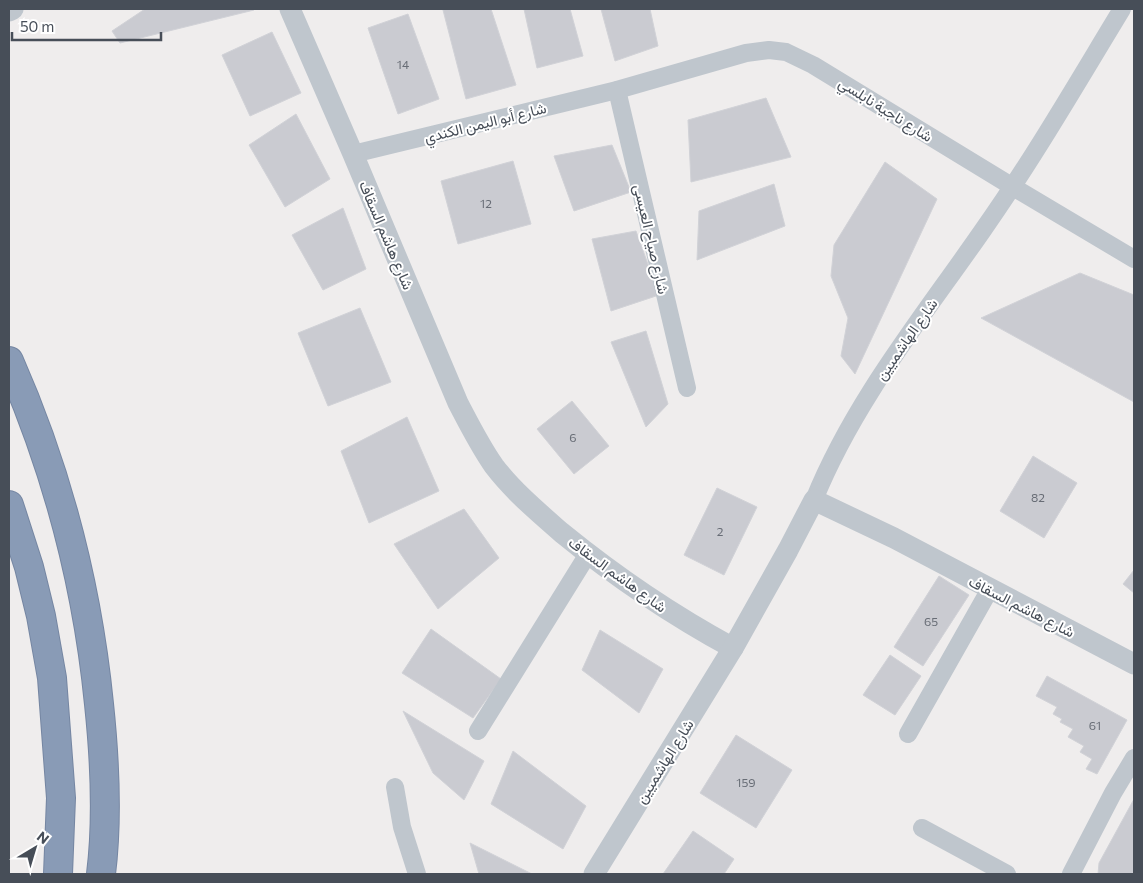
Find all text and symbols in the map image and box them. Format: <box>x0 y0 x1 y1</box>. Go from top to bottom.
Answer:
scale bar <box>12 10 161 42</box>
text: 50 m <box>20 17 54 35</box>
house number: 14 <box>397 57 409 71</box>
street label: شارع ناجية نابلسي <box>833 73 936 149</box>
street label: شارع أبو اليمن الكندي <box>422 98 549 151</box>
street label: شارع هاشم السقاف <box>353 178 418 293</box>
street label: شارع صياح العيسى <box>628 182 673 296</box>
house number: 12 <box>480 196 492 210</box>
street label: شارع الهاشميين <box>871 295 943 385</box>
house number: 6 <box>569 430 577 444</box>
house number: 82 <box>1031 490 1045 504</box>
house number: 2 <box>717 524 724 538</box>
street label: شارع هاشم السقاف <box>564 532 671 618</box>
street label: شارع هاشم السقاف <box>965 572 1078 643</box>
house number: 65 <box>924 614 938 628</box>
street label: شارع الهاشميين <box>631 716 700 808</box>
house number: 61 <box>1089 718 1101 732</box>
house number: 159 <box>736 775 756 789</box>
north arrow <box>10 823 60 873</box>
text: N <box>34 827 53 847</box>

